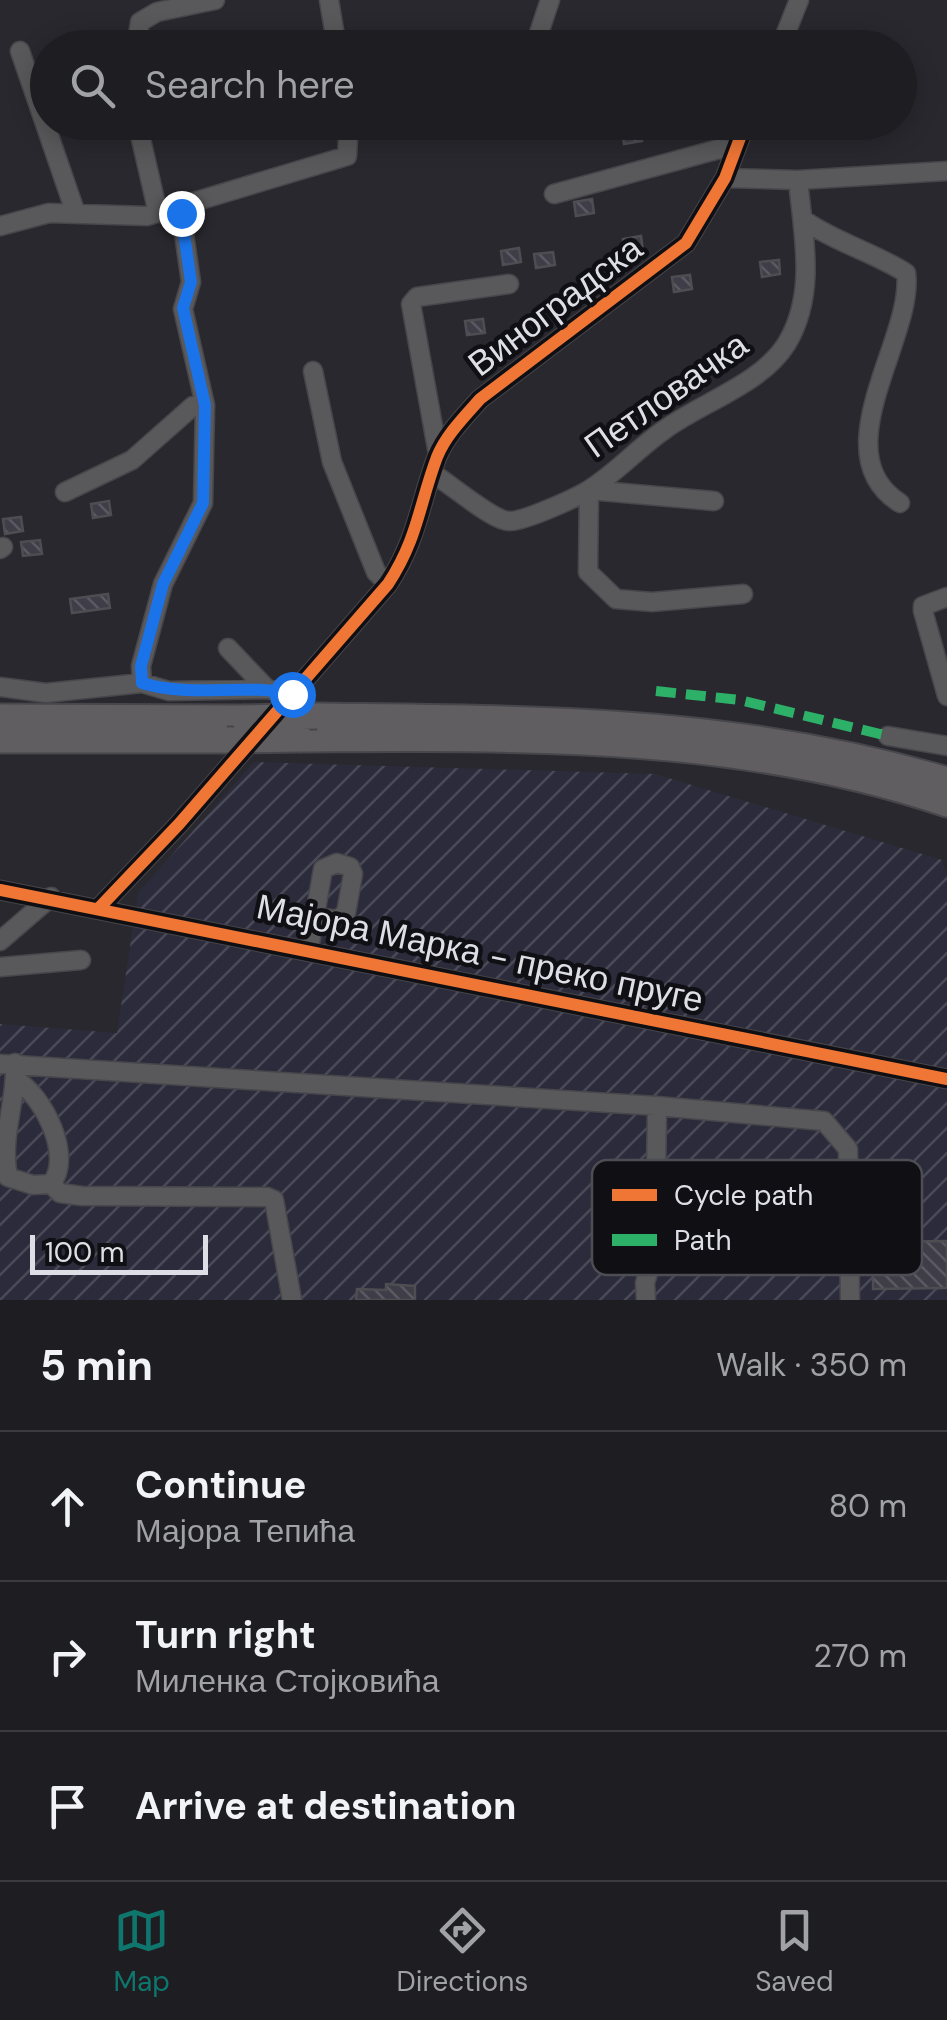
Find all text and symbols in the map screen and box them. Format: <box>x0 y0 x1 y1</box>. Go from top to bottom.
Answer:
search box <box>30 30 917 140</box>
icon: search <box>65 58 120 113</box>
text: Search here <box>145 60 355 110</box>
route end <box>159 191 205 237</box>
street label: Виноградска <box>459 225 652 387</box>
street label: Петловачка <box>575 321 757 468</box>
route start <box>270 672 316 718</box>
street label: Мајора Марка - преко пруге <box>252 883 708 1023</box>
legend <box>592 1160 922 1275</box>
text: Cycle path <box>674 1177 813 1214</box>
text: Path <box>674 1222 732 1259</box>
scale bar <box>30 1230 208 1274</box>
text: 100 m <box>45 1234 124 1271</box>
text: 5 min <box>40 1338 153 1393</box>
text: Walk · 350 m <box>716 1344 907 1386</box>
text: Continue <box>135 1460 306 1510</box>
icon: ahead <box>40 1479 95 1534</box>
text: 80 m <box>829 1485 907 1527</box>
text: Мајора Тепића <box>135 1510 355 1552</box>
text: Turn right <box>135 1610 316 1660</box>
icon: right <box>40 1629 95 1684</box>
text: 270 m <box>814 1635 907 1677</box>
text: Миленка Стојковића <box>135 1660 440 1702</box>
icon: arrive <box>40 1779 95 1834</box>
text: Arrive at destination <box>135 1781 517 1831</box>
tab: Map <box>113 1903 170 2000</box>
tab: Directions <box>397 1903 528 2000</box>
tab: Saved <box>755 1903 834 2000</box>

